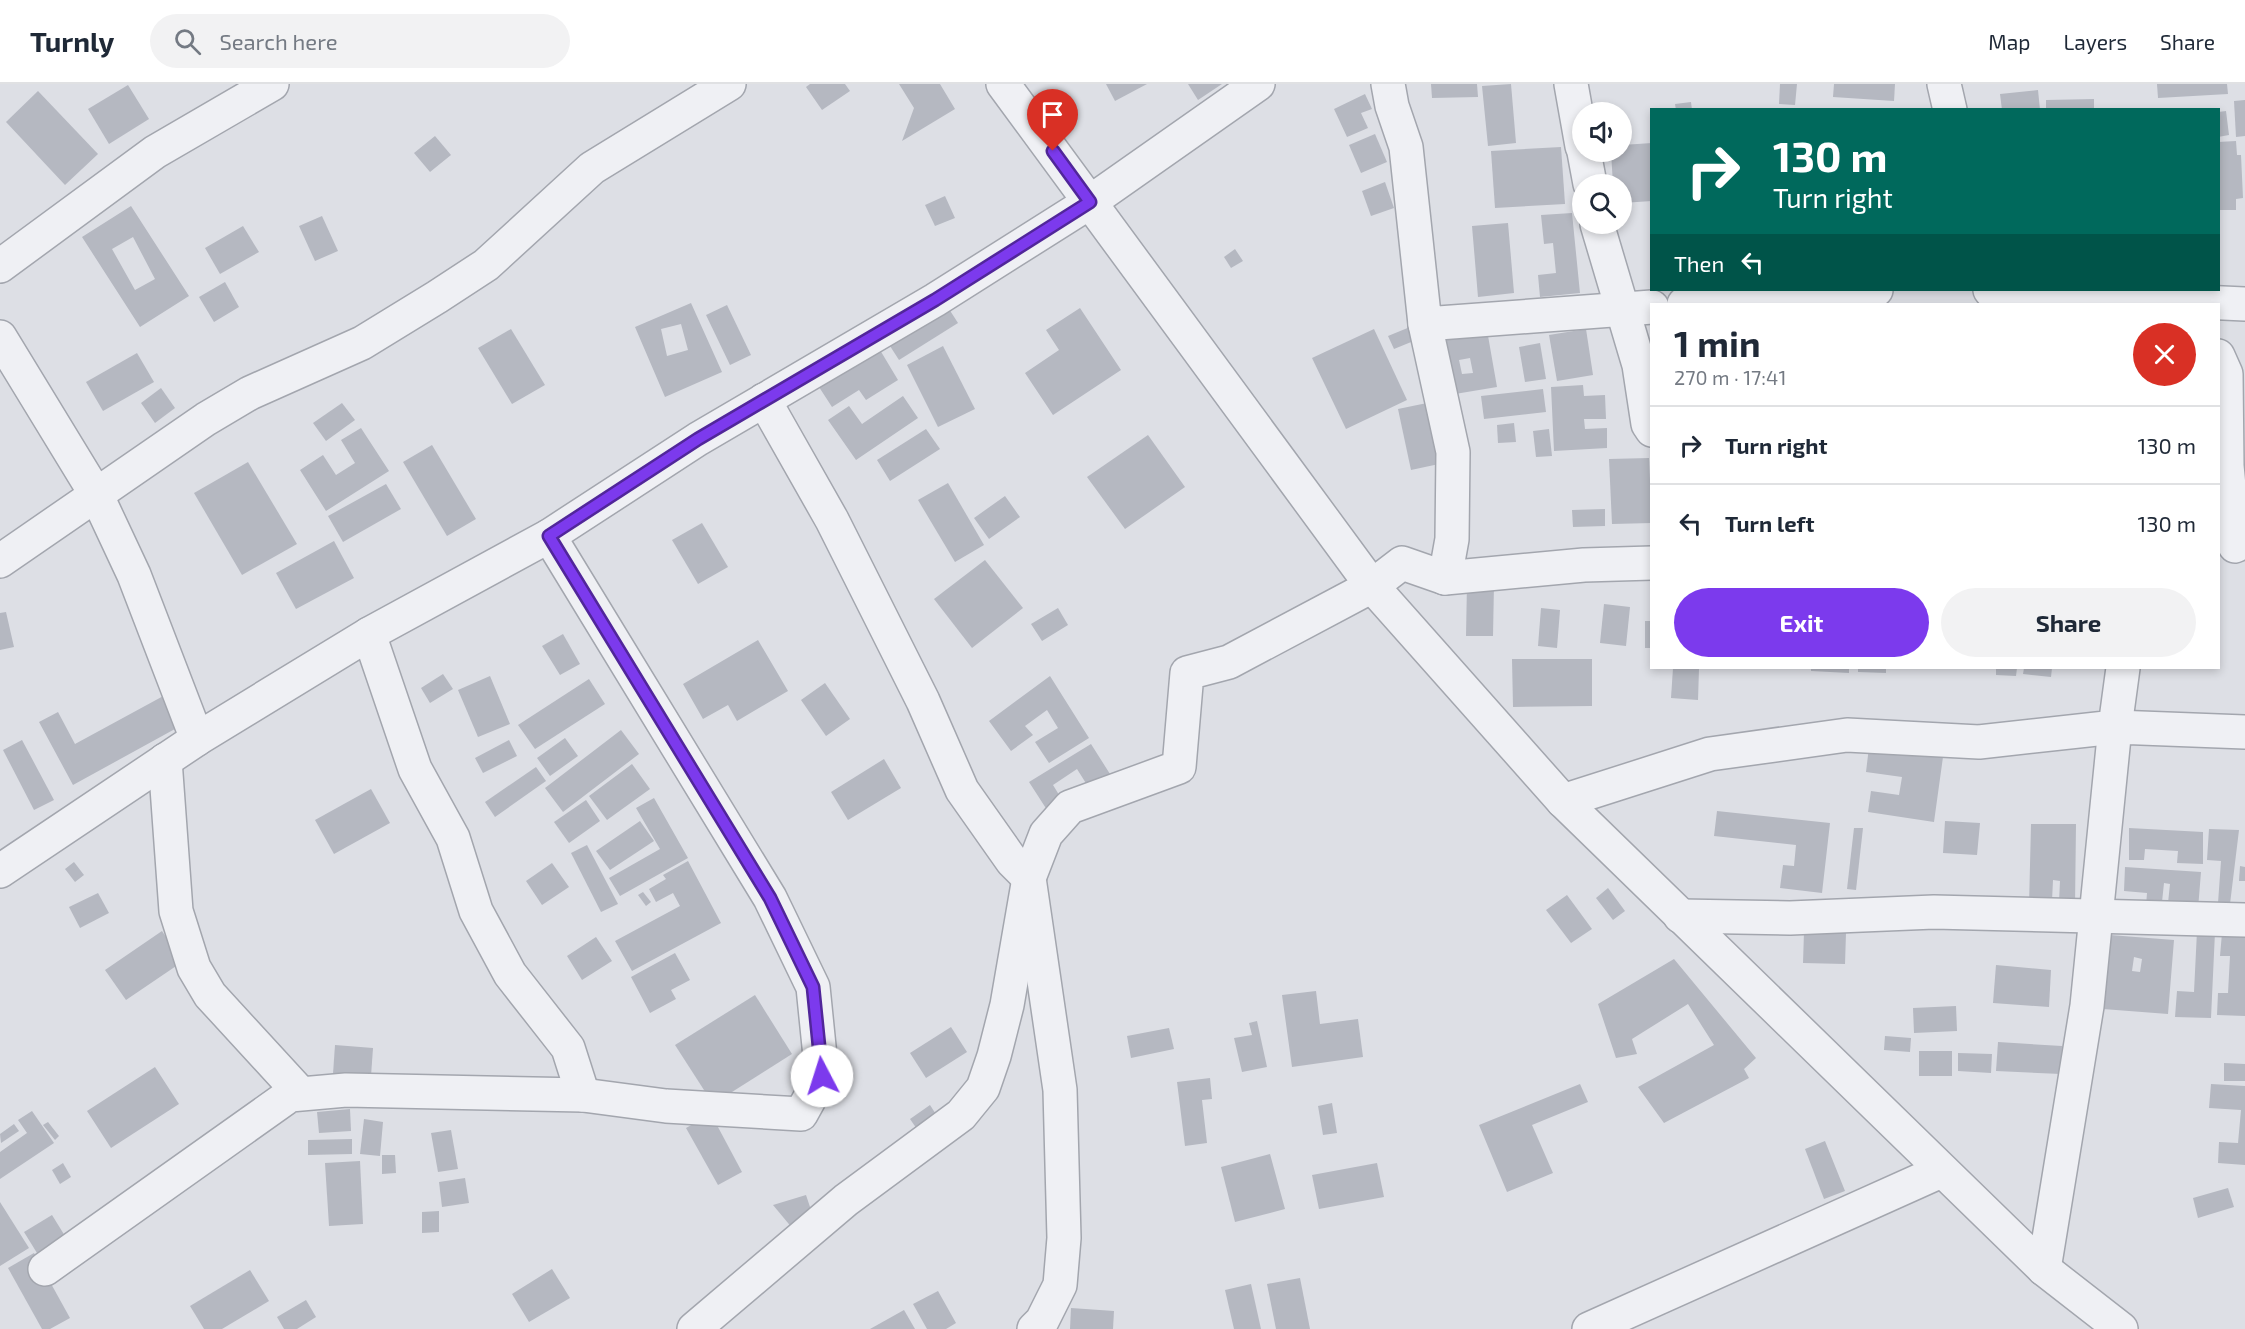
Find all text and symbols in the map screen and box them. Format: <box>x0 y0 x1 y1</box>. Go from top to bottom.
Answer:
search box <box>150 14 570 68</box>
text: Turnly <box>30 24 114 58</box>
icon: search <box>171 25 204 58</box>
text: Search here <box>219 28 338 54</box>
text: Map <box>1988 29 2030 54</box>
text: Layers <box>2063 29 2127 54</box>
text: Share <box>2160 29 2215 54</box>
pin <box>1027 89 1078 151</box>
icon: arrive <box>1036 98 1069 131</box>
map controls <box>1572 102 1632 234</box>
button: sound <box>1572 102 1632 162</box>
text: 130 m <box>1773 130 1888 180</box>
icon: right <box>1674 132 1752 210</box>
button: search <box>1572 174 1632 234</box>
text: Turn right <box>1773 181 1893 213</box>
icon: left <box>1736 246 1769 279</box>
text: Then <box>1674 250 1724 276</box>
text: 1 min <box>1674 321 1761 364</box>
button: close <box>2133 323 2196 386</box>
text: 270 m · 17:41 <box>1674 365 1786 389</box>
icon: right <box>1674 429 1707 462</box>
text: Turn right <box>1725 432 1827 458</box>
text: 130 m <box>2138 432 2196 458</box>
icon: left <box>1674 507 1707 540</box>
text: Turn left <box>1725 510 1814 536</box>
text: 130 m <box>2138 510 2196 536</box>
button: Exit <box>1674 588 1929 657</box>
button: Share <box>1941 588 2196 657</box>
position arrow <box>790 1044 854 1108</box>

